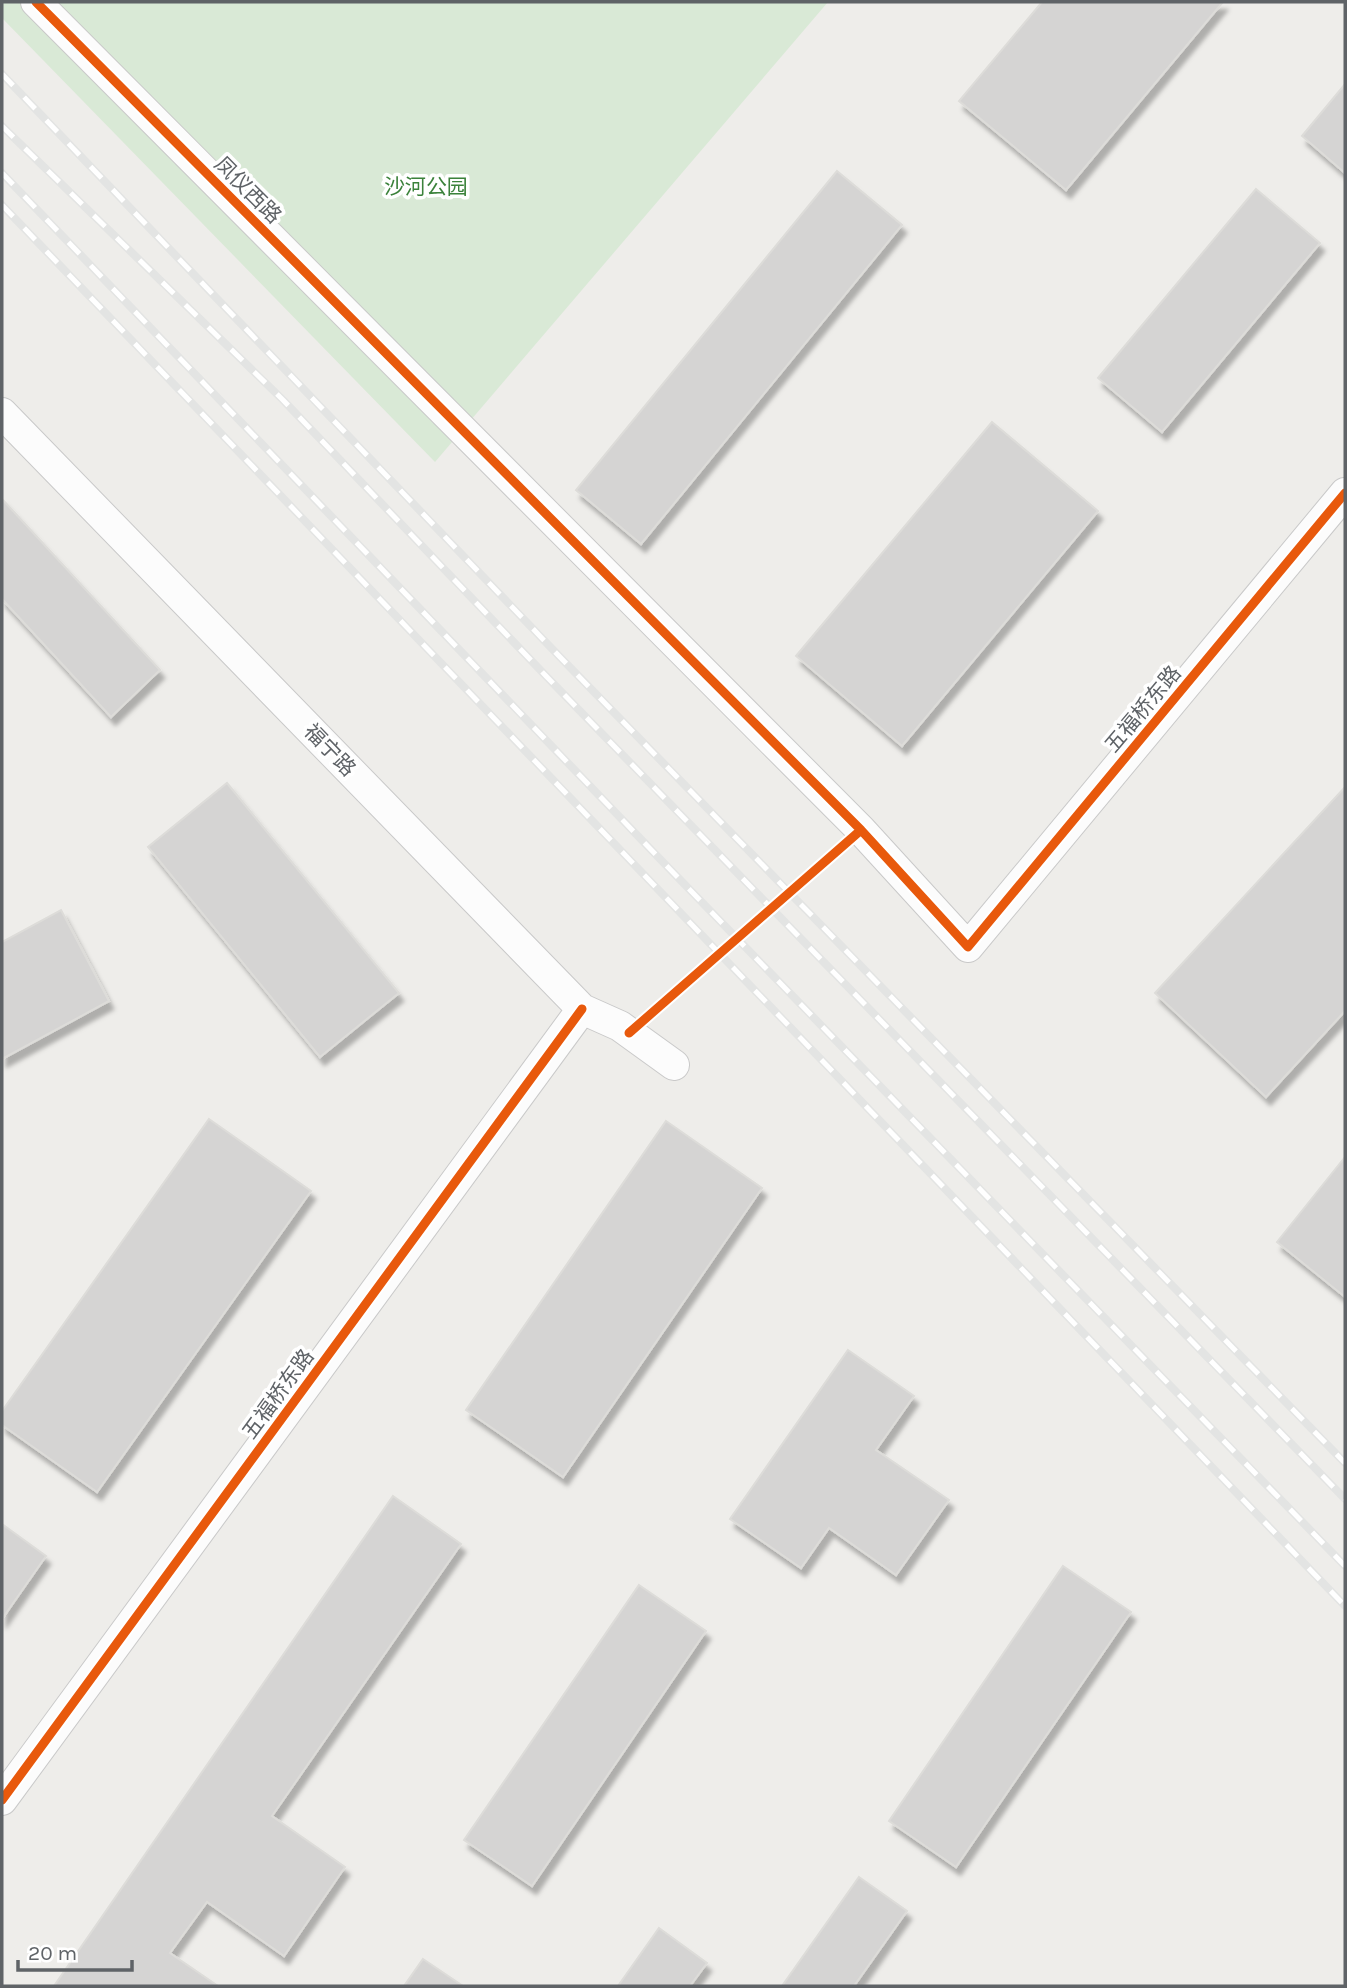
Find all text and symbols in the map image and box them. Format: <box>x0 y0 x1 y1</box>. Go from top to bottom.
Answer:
street label: 凤仪西路 <box>210 152 286 228</box>
park label: 沙河公园 <box>384 175 468 199</box>
street label: 五福桥东路 <box>1100 661 1186 757</box>
street label: 福宁路 <box>299 719 361 781</box>
street label: 五福桥东路 <box>237 1344 319 1444</box>
scale bar <box>18 1928 131 1972</box>
text: 20 m <box>28 1941 77 1965</box>

